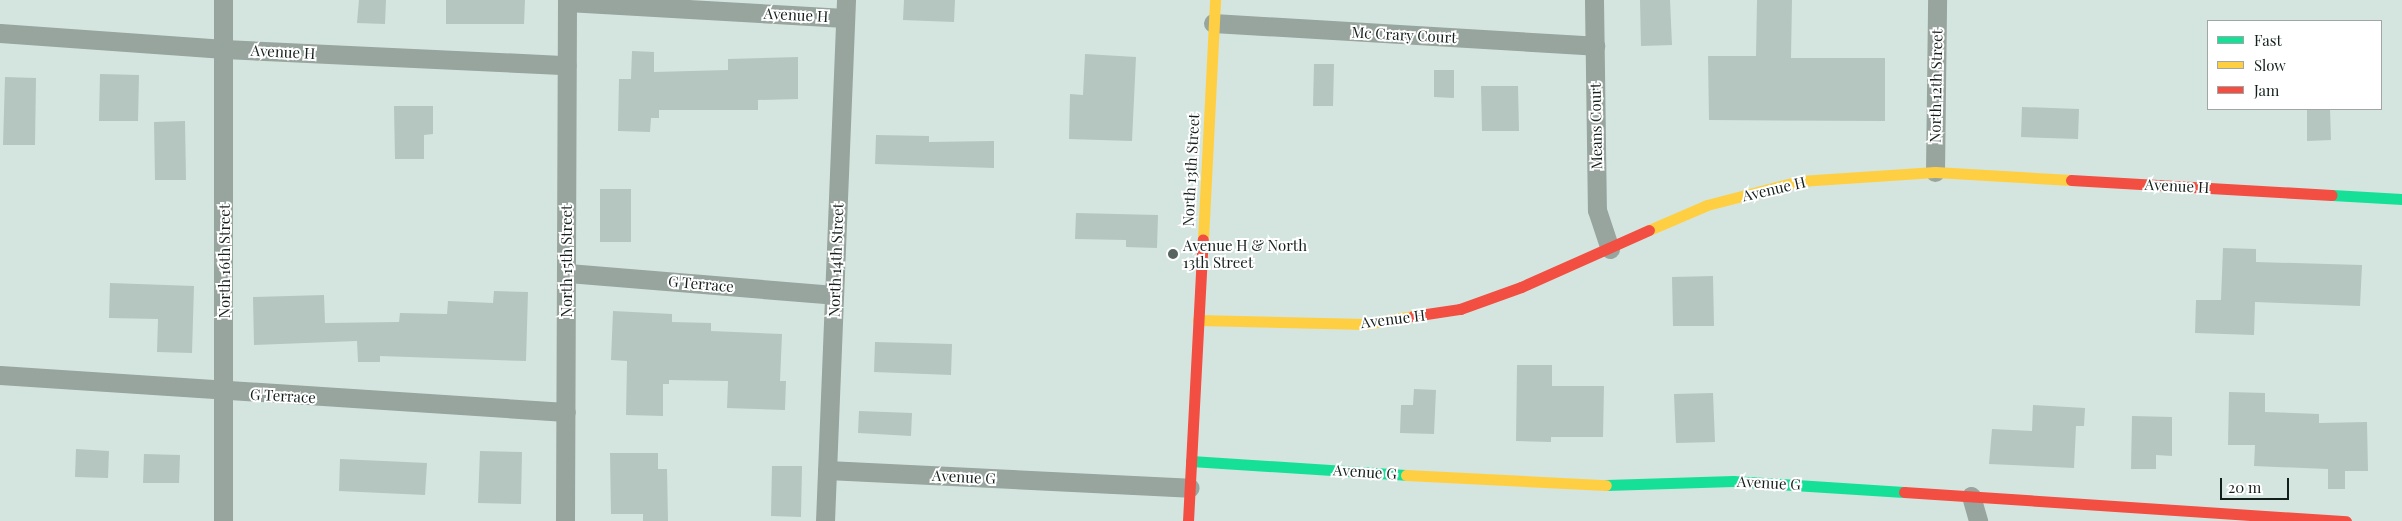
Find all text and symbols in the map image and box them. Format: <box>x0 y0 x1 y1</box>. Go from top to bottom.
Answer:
street label: Avenue H <box>763 4 829 26</box>
legend <box>2207 20 2382 110</box>
street label: Mc Crary Court <box>1351 23 1457 47</box>
street label: North 12th Street <box>1926 29 1946 143</box>
text: Fast <box>2254 30 2282 50</box>
street label: Avenue H <box>250 41 316 63</box>
text: Slow <box>2254 55 2286 75</box>
text: Jam <box>2254 80 2279 100</box>
street label: Means Court <box>1586 83 1606 169</box>
street label: North 13th Street <box>1179 113 1203 227</box>
street label: Avenue H <box>1741 173 1807 205</box>
street label: Avenue H <box>2144 175 2210 197</box>
street label: North 14th Street <box>825 203 847 317</box>
street label: North 16th Street <box>216 204 234 318</box>
street label: North 15th Street <box>558 205 576 317</box>
place label: Avenue H & North 13th Street <box>1183 236 1307 271</box>
marker: Avenue H & North 13th Street <box>1167 248 1179 260</box>
street label: G Terrace <box>667 272 735 296</box>
street label: Avenue H <box>1360 306 1426 332</box>
street label: G Terrace <box>249 385 317 407</box>
street label: Avenue G <box>1333 461 1397 483</box>
street label: Avenue G <box>932 466 996 488</box>
scale bar <box>2222 468 2291 500</box>
street label: Avenue G <box>1737 472 1801 494</box>
text: 20 m <box>2228 477 2261 497</box>

